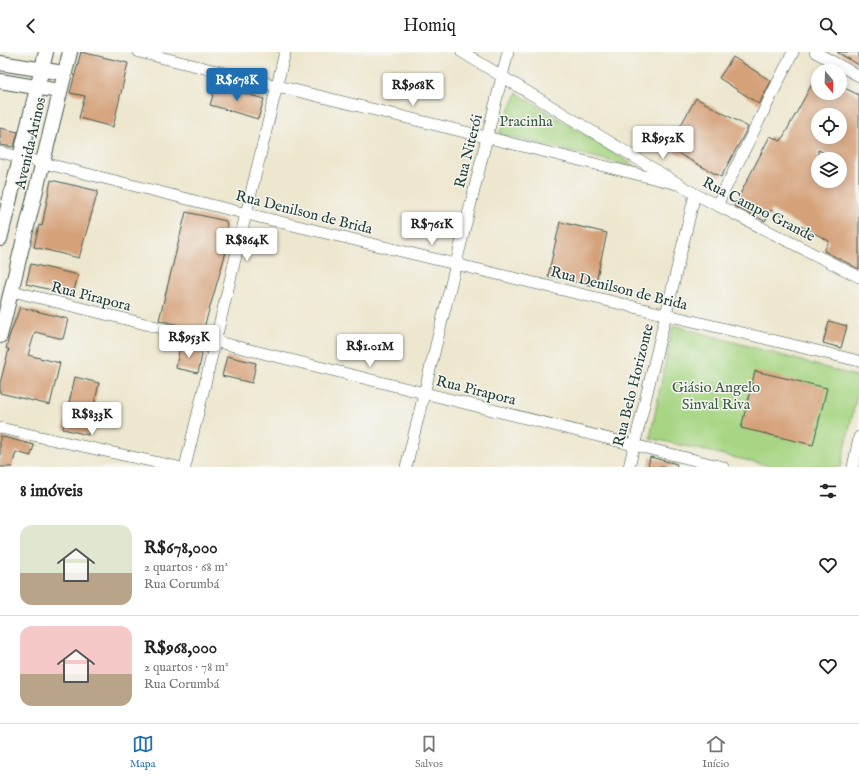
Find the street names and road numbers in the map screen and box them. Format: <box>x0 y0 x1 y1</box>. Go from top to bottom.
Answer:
street label: Avenida Arinos <box>10 95 50 192</box>
street label: Rua Niterói <box>450 112 487 190</box>
street label: Rua Campo Grande <box>699 173 818 246</box>
street label: Rua Denilson de Brida <box>233 186 375 239</box>
street label: Rua Denilson de Brida <box>548 262 690 315</box>
street label: Rua Pirapora <box>49 277 133 316</box>
street label: Rua Belo Horizonte <box>609 321 658 449</box>
street label: Rua Pirapora <box>434 371 518 410</box>

